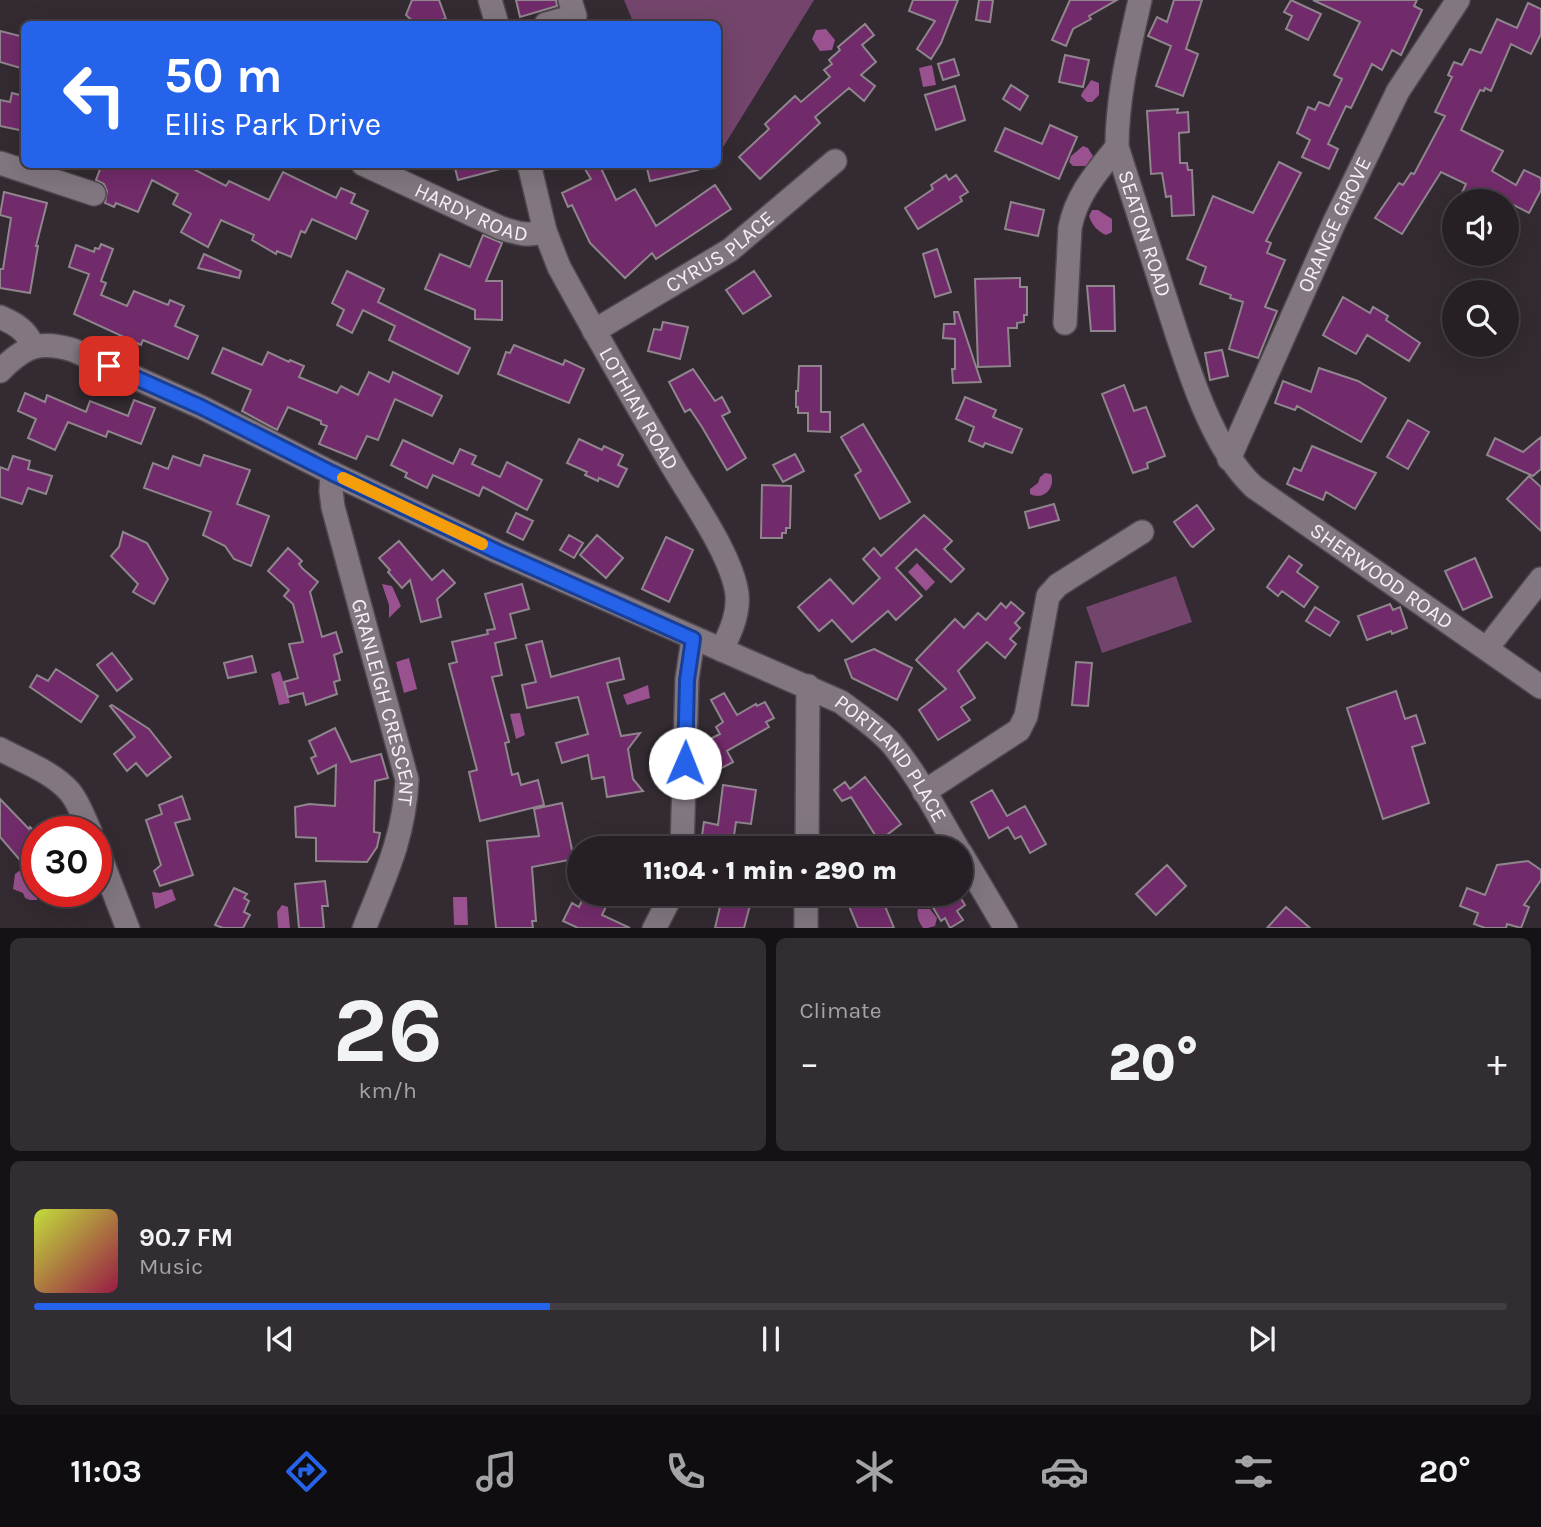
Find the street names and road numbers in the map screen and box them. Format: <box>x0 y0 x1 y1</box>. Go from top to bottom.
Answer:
street label: ORANGE GROVE <box>1293 153 1376 296</box>
street label: SEATON ROAD <box>1113 167 1176 300</box>
street label: HARDY ROAD <box>411 178 530 246</box>
street label: CYRUS PLACE <box>661 206 779 298</box>
street label: LOTHIAN ROAD <box>594 343 684 474</box>
street label: SHERWOOD ROAD <box>1306 518 1458 634</box>
street label: GRANLEIGH CRESCENT <box>346 596 419 807</box>
street label: PORTLAND PLACE <box>830 690 952 826</box>

